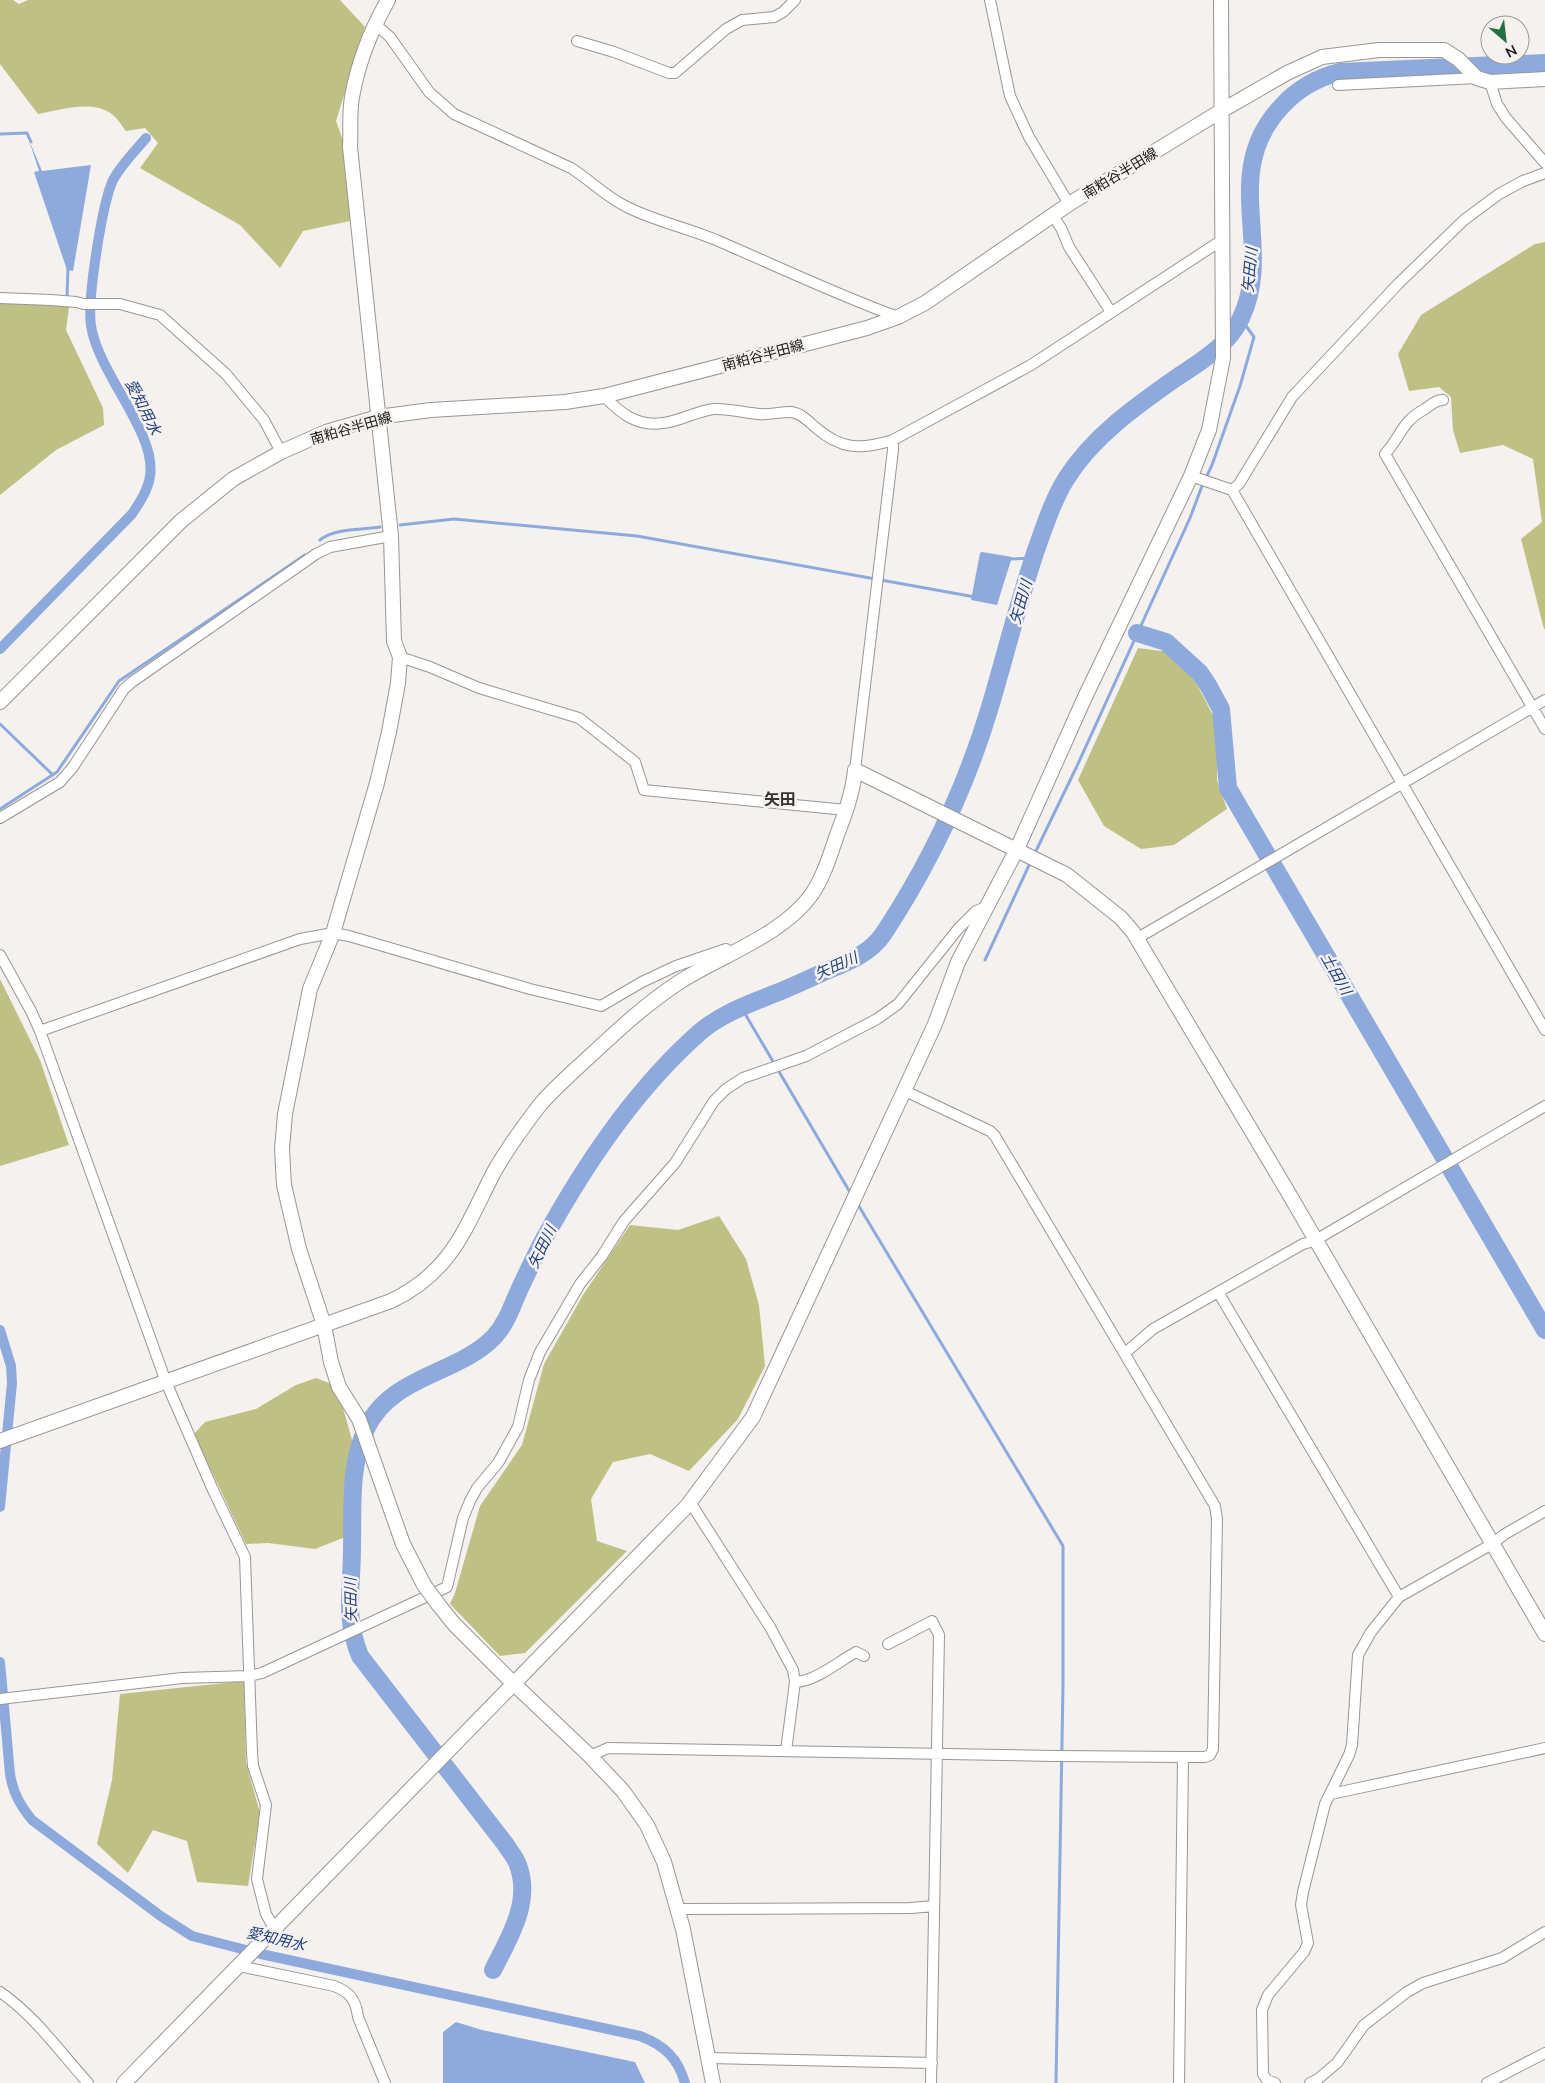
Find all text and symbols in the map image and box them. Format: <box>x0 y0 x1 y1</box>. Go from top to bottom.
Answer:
north arrow <box>1480 15 1530 65</box>
text: N <box>1502 40 1520 62</box>
street label: 南粕谷半田線 <box>1079 144 1161 203</box>
water label: 矢田川 <box>1238 245 1262 293</box>
street label: 南粕谷半田線 <box>720 335 806 376</box>
water label: 愛知用水 <box>120 376 166 440</box>
street label: 南粕谷半田線 <box>308 408 394 449</box>
water label: 矢田川 <box>1005 576 1037 626</box>
district label: 矢田 <box>764 789 796 811</box>
water label: 矢田川 <box>811 947 862 984</box>
water label: 土田川 <box>1316 950 1357 1000</box>
water label: 矢田川 <box>523 1221 562 1272</box>
water label: 矢田川 <box>341 1575 361 1623</box>
water label: 愛知用水 <box>245 1923 309 1956</box>

